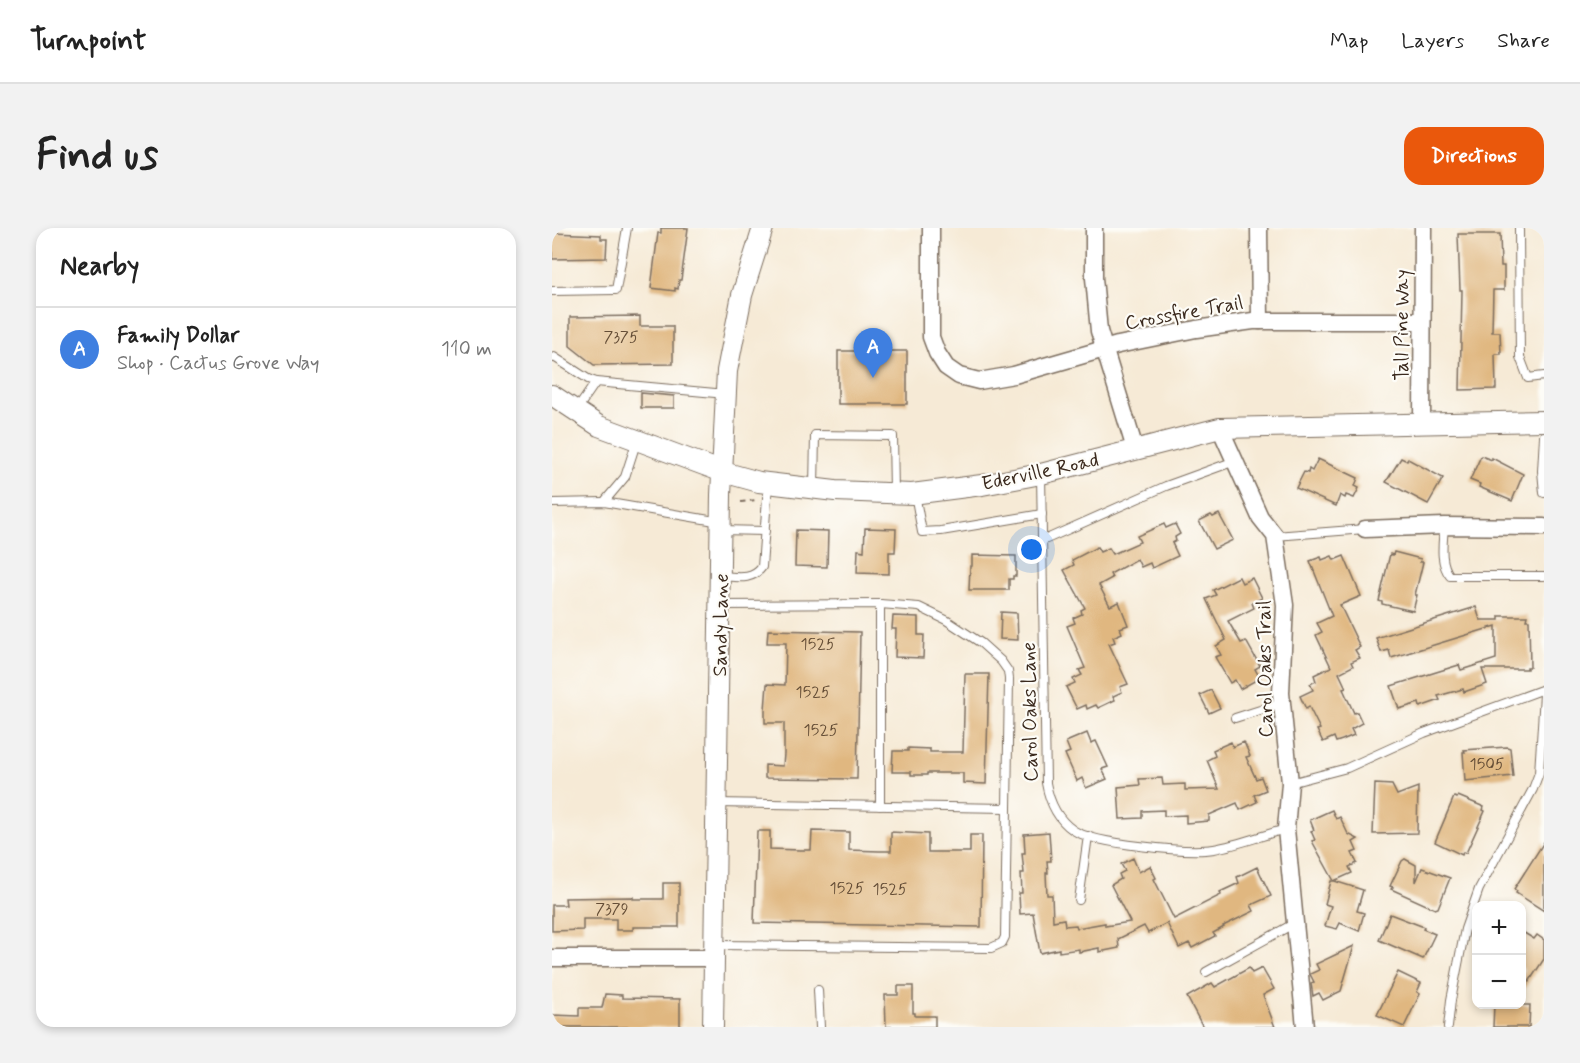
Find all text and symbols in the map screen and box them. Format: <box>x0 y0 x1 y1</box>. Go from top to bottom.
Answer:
text: Turnpoint <box>30 23 146 60</box>
text: Map <box>1330 27 1368 55</box>
text: Layers <box>1401 27 1464 55</box>
text: Share <box>1497 27 1550 55</box>
button: Directions <box>1404 127 1544 185</box>
text: Find us <box>36 129 158 184</box>
text: Nearby <box>60 250 139 284</box>
street label: Tall Pine Way <box>1389 269 1416 381</box>
street label: Crossfire Trail <box>1123 290 1246 337</box>
text: Family Dollar <box>117 322 239 350</box>
house number: 7375 <box>603 327 639 348</box>
pin: A <box>854 328 892 378</box>
text: A <box>73 336 86 363</box>
text: 110 m <box>441 336 492 363</box>
text: Shop · Cactus Grove Way <box>117 350 319 377</box>
street label: Ederville Road <box>979 447 1101 498</box>
your location <box>1017 535 1046 564</box>
street label: Sandy Lane <box>707 573 736 677</box>
street label: Carol Oaks Trail <box>1251 600 1280 738</box>
house number: 1525 <box>801 634 835 655</box>
street label: Carol Oaks Lane <box>1016 642 1045 782</box>
house number: 1525 <box>796 682 830 703</box>
house number: 1525 <box>804 720 838 741</box>
house number: 1505 <box>1470 754 1504 775</box>
house number: 1525 <box>830 878 864 899</box>
house number: 1525 <box>873 879 907 900</box>
house number: 7379 <box>595 899 629 920</box>
map controls <box>1472 901 1526 1009</box>
button: + <box>1472 901 1526 955</box>
button: − <box>1472 955 1526 1009</box>

